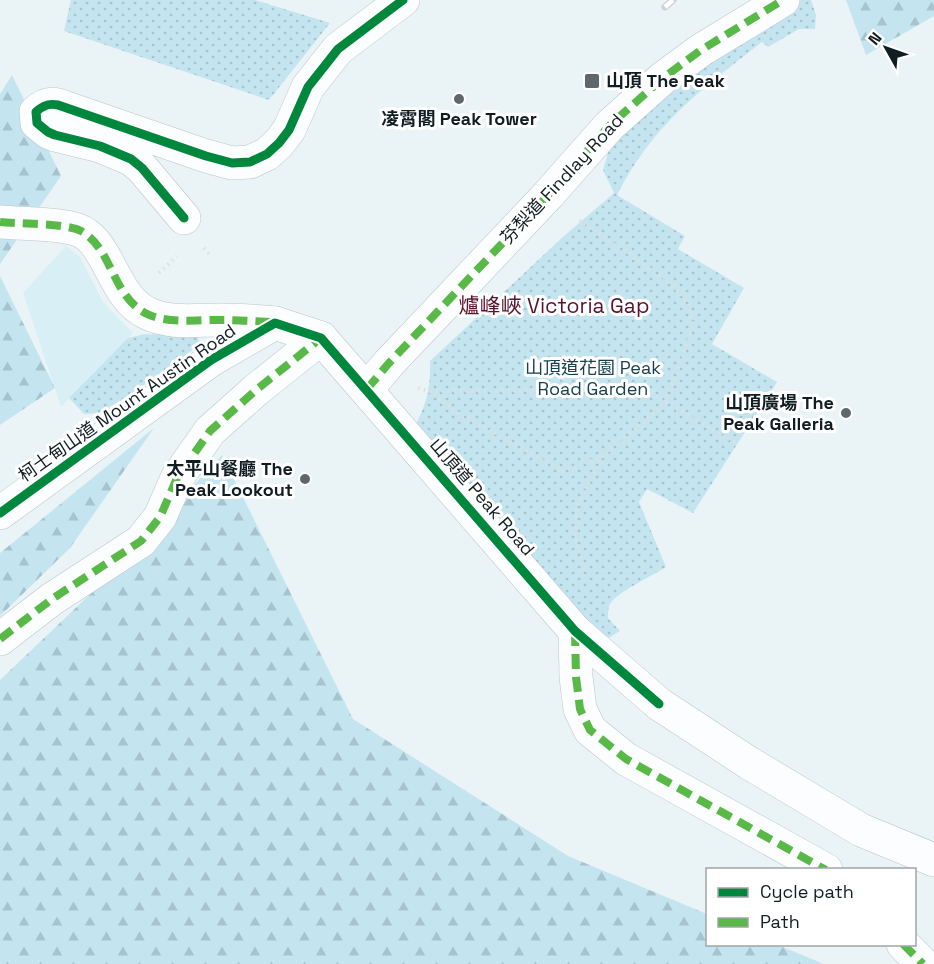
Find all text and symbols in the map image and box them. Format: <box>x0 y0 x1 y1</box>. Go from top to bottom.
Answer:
north arrow <box>856 18 916 78</box>
text: N <box>863 28 886 50</box>
place label: 山頂 The Peak <box>606 69 725 92</box>
marker: 山頂 The Peak <box>583 72 601 90</box>
marker: 凌霄閣 Peak Tower <box>452 92 466 106</box>
place label: 凌霄閣 Peak Tower <box>381 107 537 130</box>
street label: 芬梨道 Findlay Road <box>495 109 628 249</box>
district label: 爐峰峽 Victoria Gap <box>459 292 649 319</box>
street label: 柯士甸山道 Mount Austin Road <box>14 319 240 487</box>
park label: 山頂道花園 Peak Road Garden <box>525 356 661 400</box>
place label: 山頂廣場 The Peak Galleria <box>723 391 835 435</box>
marker: 山頂廣場 The Peak Galleria <box>839 406 853 420</box>
street label: 山頂道 Peak Road <box>425 433 540 560</box>
place label: 太平山餐廳 The Peak Lookout <box>166 457 293 501</box>
marker: 太平山餐廳 The Peak Lookout <box>298 472 312 486</box>
legend <box>706 868 916 946</box>
text: Cycle path <box>760 880 854 903</box>
text: Path <box>760 910 800 933</box>

